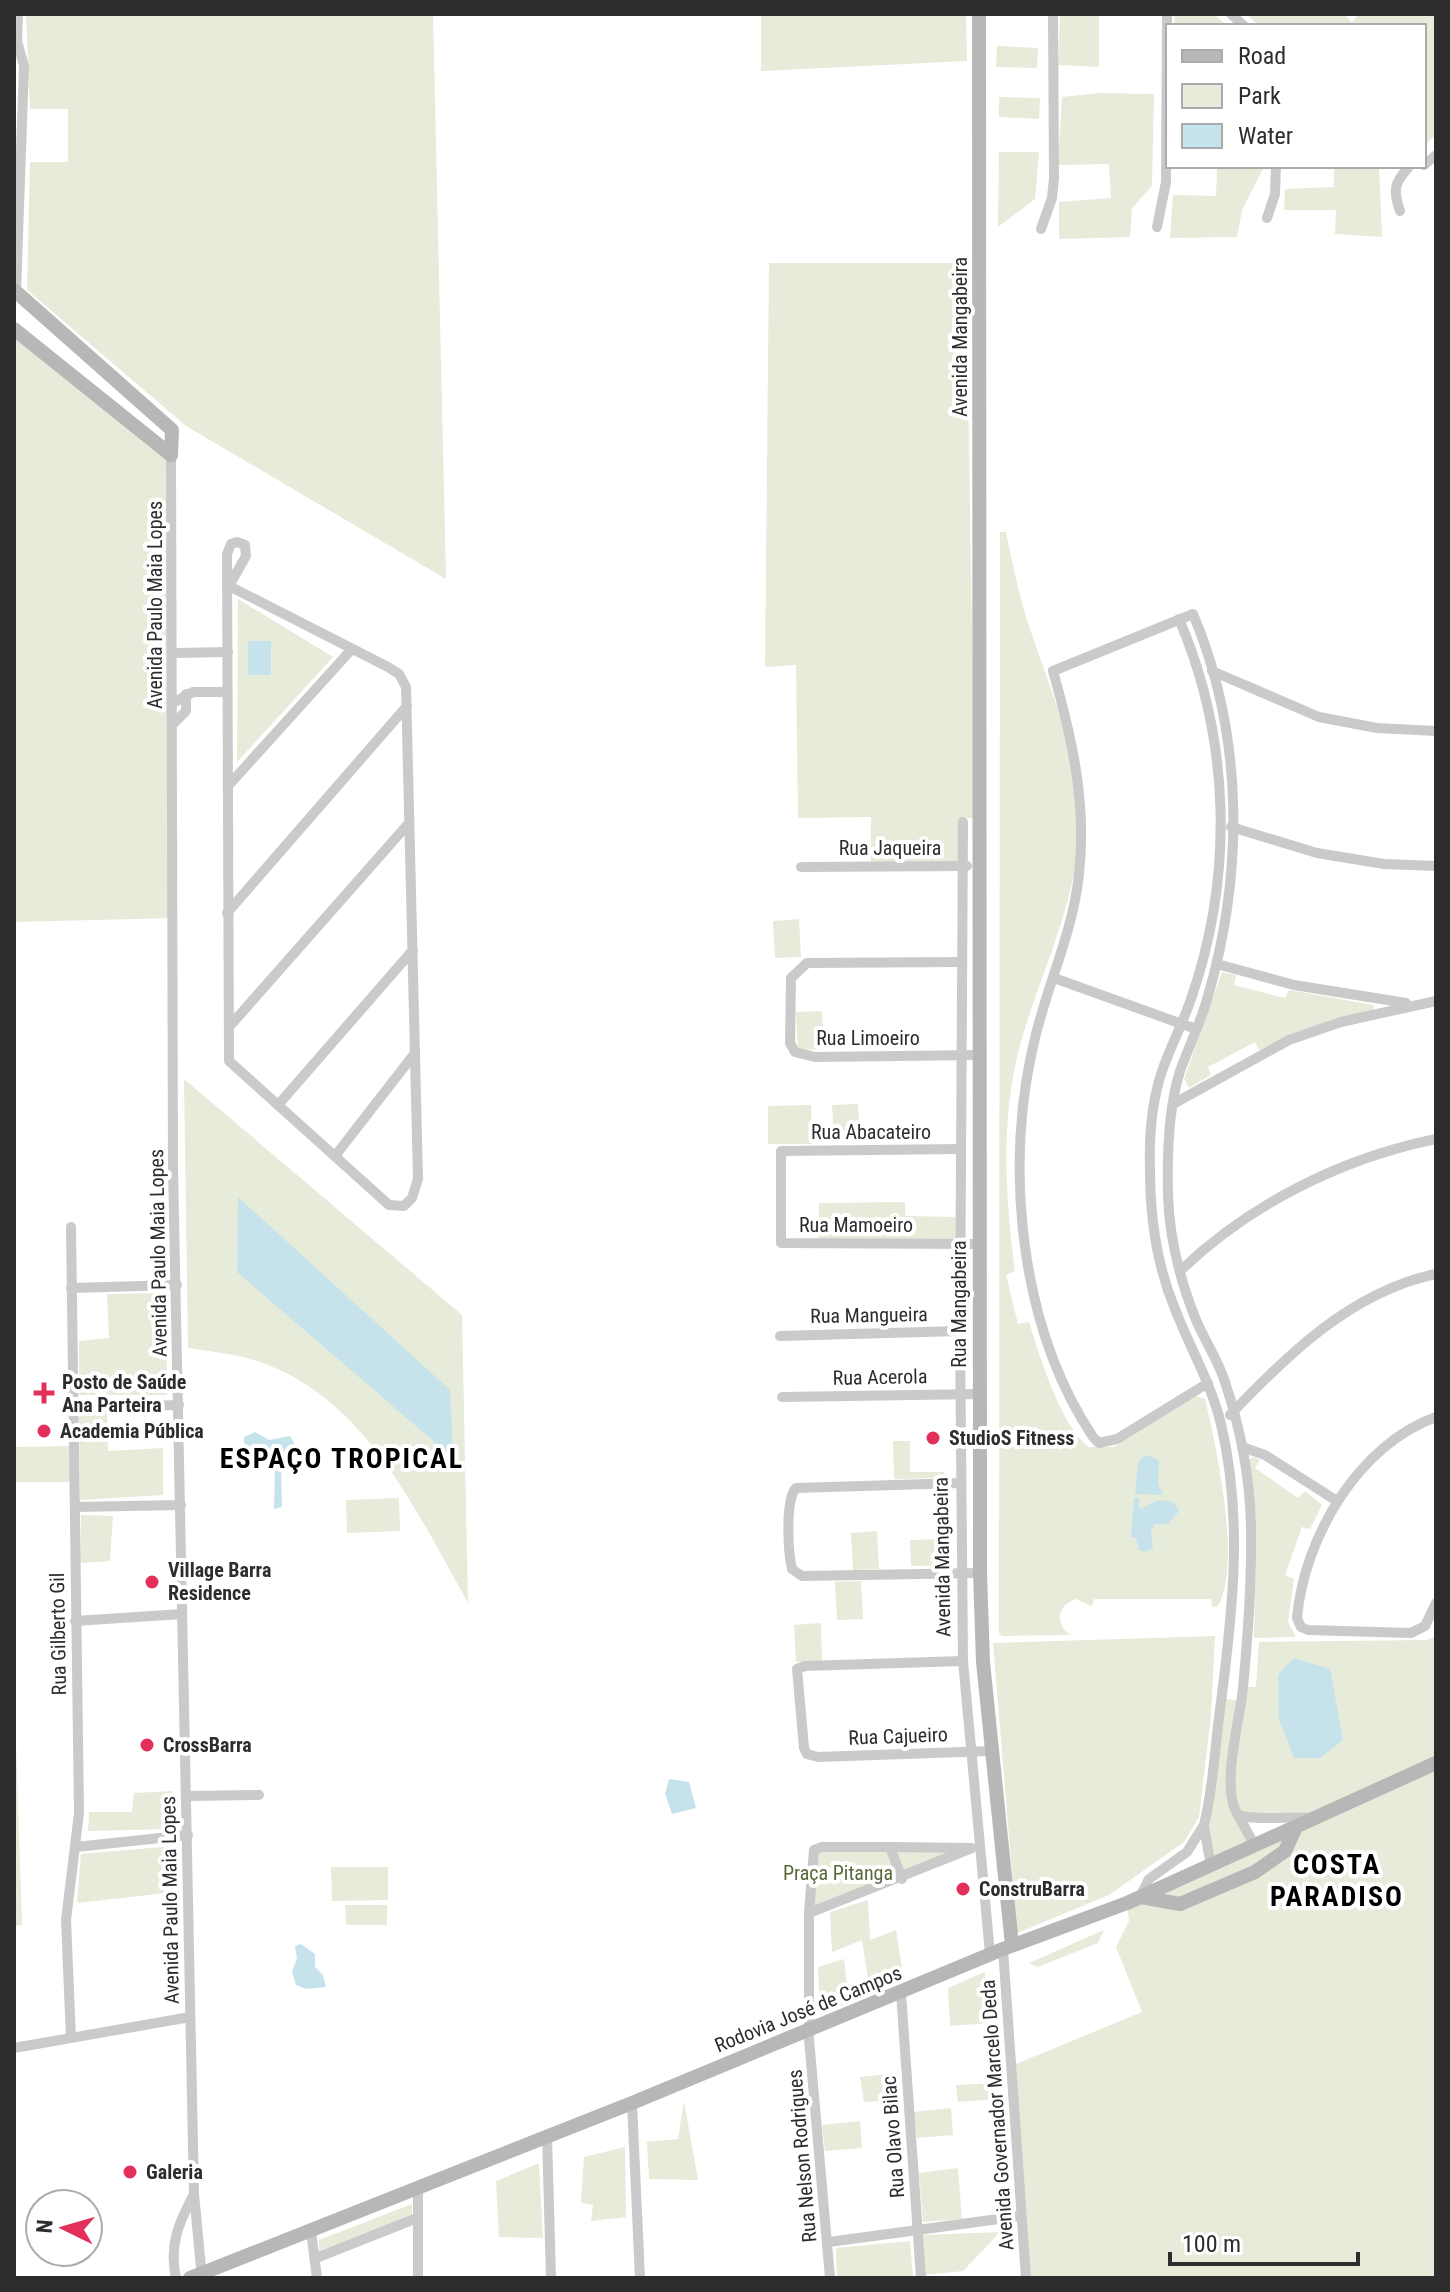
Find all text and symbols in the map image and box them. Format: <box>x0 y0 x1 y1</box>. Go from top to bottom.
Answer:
legend <box>1166 24 1426 168</box>
text: Road <box>1238 42 1286 70</box>
text: Park <box>1238 82 1281 110</box>
text: Water <box>1238 122 1293 150</box>
street label: Avenida Mangabeira <box>948 257 972 417</box>
street label: Avenida Paulo Maia Lopes <box>143 501 167 709</box>
street label: Rua Jaqueira <box>839 836 941 860</box>
street label: Rua Limoeiro <box>816 1026 920 1050</box>
street label: Rua Abacateiro <box>811 1120 931 1144</box>
street label: Avenida Paulo Maia Lopes <box>144 1149 172 1357</box>
street label: Rua Mamoeiro <box>799 1213 913 1237</box>
street label: Rua Mangabeira <box>947 1240 971 1368</box>
street label: Rua Mangueira <box>810 1302 928 1328</box>
street label: Rua Acerola <box>832 1364 928 1390</box>
place label: Posto de Saúde Ana Parteira <box>62 1370 186 1417</box>
marker: Posto de Saúde Ana Parteira <box>33 1382 55 1404</box>
place label: Academia Pública <box>60 1419 204 1443</box>
marker: Academia Pública <box>35 1422 53 1440</box>
place label: StudioS Fitness <box>949 1426 1074 1450</box>
marker: StudioS Fitness <box>924 1429 942 1447</box>
district label: ESPAÇO TROPICAL <box>220 1442 464 1475</box>
street label: Avenida Mangabeira <box>929 1477 955 1637</box>
place label: Village Barra Residence <box>168 1558 271 1605</box>
street label: Rua Gilberto Gil <box>45 1572 71 1696</box>
marker: Village Barra Residence <box>143 1573 161 1591</box>
street label: Rua Cajueiro <box>848 1722 948 1750</box>
place label: CrossBarra <box>163 1733 252 1757</box>
marker: CrossBarra <box>138 1736 156 1754</box>
street label: Avenida Paulo Maia Lopes <box>156 1796 184 2004</box>
district label: COSTA PARADISO <box>1270 1848 1404 1913</box>
park label: Praça Pitanga <box>783 1861 893 1885</box>
place label: ConstruBarra <box>979 1877 1085 1901</box>
marker: ConstruBarra <box>954 1880 972 1898</box>
street label: Rodovia José de Campos <box>711 1961 905 2057</box>
street label: Avenida Governador Marcelo Deda <box>976 1979 1018 2251</box>
street label: Rua Nelson Rodrigues <box>782 2069 822 2243</box>
street label: Rua Olavo Bilac <box>877 2075 909 2199</box>
place label: Galeria <box>146 2160 203 2184</box>
marker: Galeria <box>121 2163 139 2181</box>
north arrow <box>24 2188 104 2268</box>
scale bar <box>1170 2216 1358 2266</box>
text: N <box>32 2218 58 2234</box>
text: 100 m <box>1182 2230 1241 2258</box>

